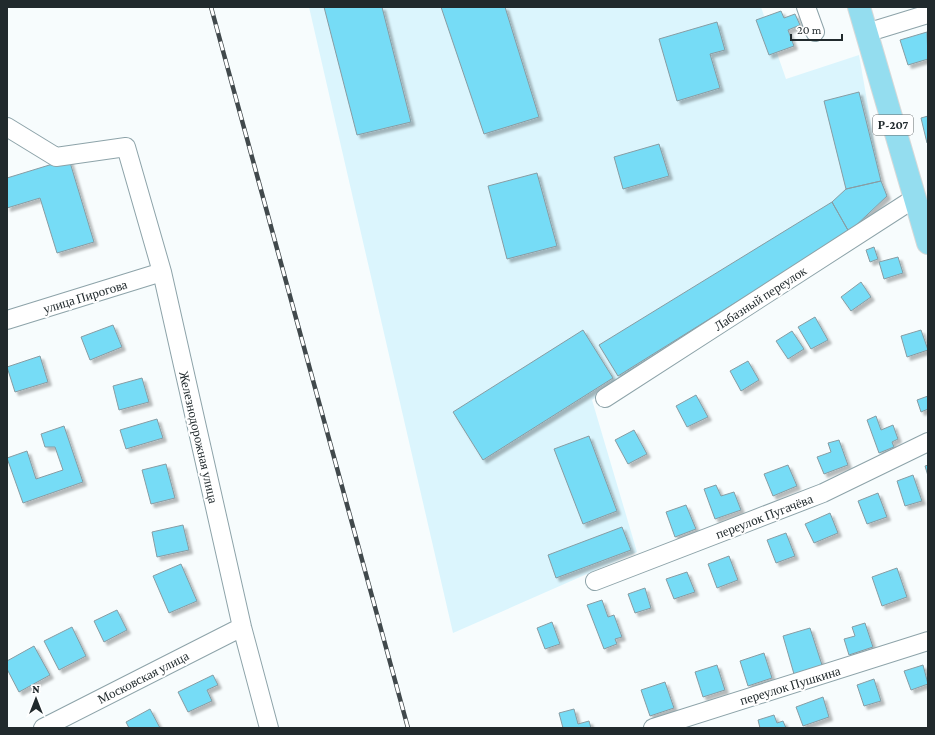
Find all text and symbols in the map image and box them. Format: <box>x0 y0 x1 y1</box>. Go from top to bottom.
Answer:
scale bar <box>791 16 842 42</box>
text: 20 m <box>797 23 822 37</box>
road number: Р-207 <box>873 115 913 135</box>
street label: Лабазный переулок <box>711 263 810 334</box>
street label: улица Пирогова <box>41 277 129 316</box>
street label: Железнодорожная улица <box>176 369 221 505</box>
street label: переулок Пугачёва <box>713 491 815 542</box>
street label: Московская улица <box>95 648 191 707</box>
street label: переулок Пушкина <box>738 663 842 708</box>
north arrow <box>16 679 56 719</box>
text: N <box>32 683 40 695</box>

